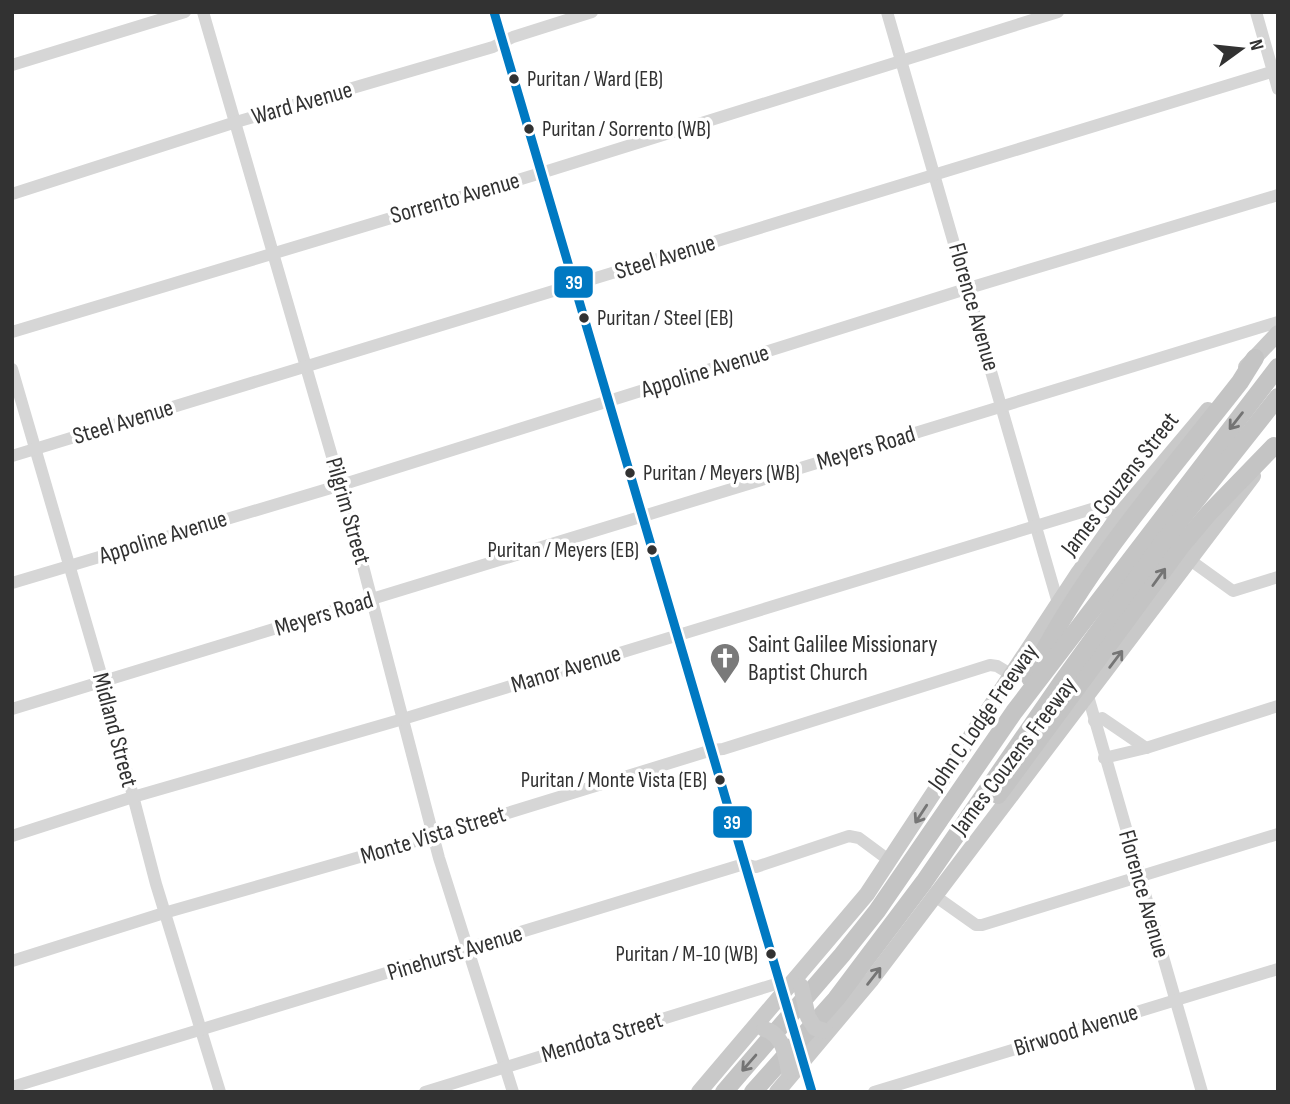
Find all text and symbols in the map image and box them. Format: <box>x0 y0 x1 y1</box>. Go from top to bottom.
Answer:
north arrow <box>1206 14 1276 84</box>
text: N <box>1244 37 1268 53</box>
place label: Puritan / Ward (EB) <box>527 66 663 93</box>
marker: Puritan / Ward (EB) <box>507 72 521 86</box>
street label: Ward Avenue <box>248 75 356 131</box>
place label: Puritan / Sorrento (WB) <box>542 116 711 143</box>
marker: Puritan / Sorrento (WB) <box>522 122 536 136</box>
street label: Sorrento Avenue <box>387 166 523 230</box>
street label: Steel Avenue <box>611 228 719 286</box>
street label: Florence Avenue <box>942 240 1006 374</box>
line badge: 39 <box>553 265 594 299</box>
text: 39 <box>565 272 583 295</box>
place label: Puritan / Steel (EB) <box>597 305 733 332</box>
marker: Puritan / Steel (EB) <box>577 311 591 325</box>
street label: Appoline Avenue <box>636 338 773 405</box>
street label: Steel Avenue <box>69 393 177 451</box>
street label: James Couzens Street <box>1054 406 1185 562</box>
one-way arrow <box>1229 411 1244 430</box>
street label: Meyers Road <box>813 419 919 477</box>
street label: Pilgrim Street <box>319 454 377 568</box>
place label: Puritan / Meyers (WB) <box>643 460 800 487</box>
marker: Puritan / Meyers (WB) <box>623 466 637 480</box>
street label: Appoline Avenue <box>94 504 231 571</box>
place label: Puritan / Meyers (EB) <box>488 537 639 564</box>
marker: Puritan / Meyers (EB) <box>645 543 659 557</box>
one-way arrow <box>1152 568 1166 587</box>
street label: Meyers Road <box>271 585 377 643</box>
place label: Saint Galilee Missionary Baptist Church <box>748 630 938 687</box>
street label: John C Lodge Freeway <box>921 638 1044 797</box>
street label: Manor Avenue <box>508 639 624 699</box>
church icon: Saint Galilee Missionary Baptist Church <box>708 641 742 685</box>
one-way arrow <box>1108 650 1123 669</box>
street label: Midland Street <box>86 670 144 790</box>
street label: James Couzens Freeway <box>945 671 1083 841</box>
place label: Puritan / Monte Vista (EB) <box>521 767 707 794</box>
marker: Puritan / Monte Vista (EB) <box>713 773 727 787</box>
street label: Monte Vista Street <box>357 799 509 871</box>
one-way arrow <box>914 804 928 824</box>
line badge: 39 <box>712 805 753 839</box>
text: 39 <box>723 812 741 835</box>
street label: Florence Avenue <box>1112 827 1176 961</box>
street label: Pinehurst Avenue <box>384 919 526 987</box>
place label: Puritan / M-10 (WB) <box>615 941 758 968</box>
marker: Puritan / M-10 (WB) <box>764 947 778 961</box>
one-way arrow <box>866 968 881 986</box>
street label: Birwood Avenue <box>1010 997 1142 1063</box>
street label: Mendota Street <box>538 1005 666 1069</box>
one-way arrow <box>742 1053 758 1071</box>

